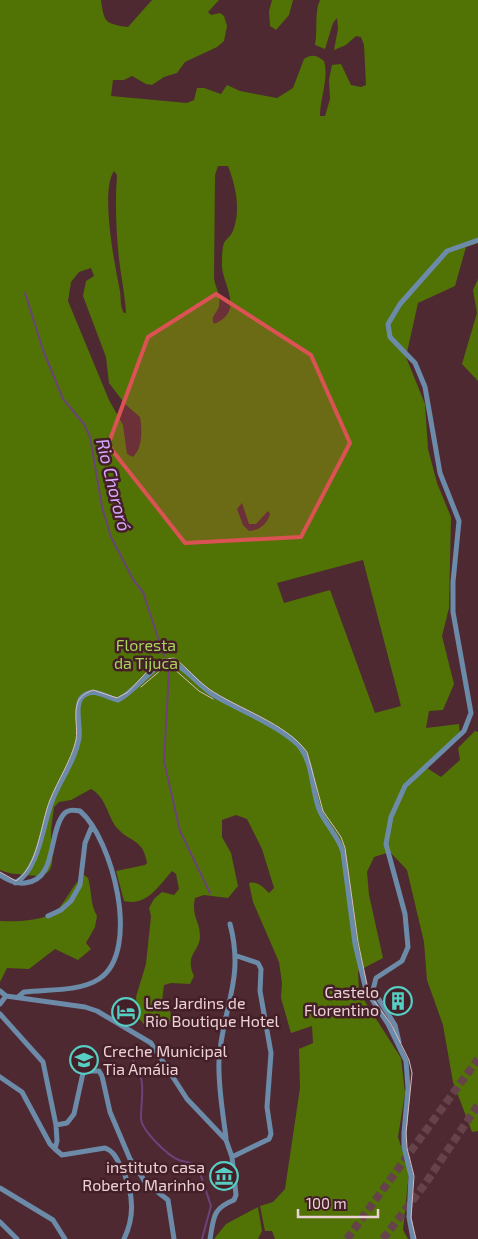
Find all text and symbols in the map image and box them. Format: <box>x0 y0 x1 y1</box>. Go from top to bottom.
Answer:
water label: Rio Chororó <box>92 436 136 533</box>
park label: Floresta da Tijuca <box>114 635 178 673</box>
place label: Castelo Florentino <box>304 982 379 1019</box>
building icon: Castelo Florentino <box>383 986 413 1016</box>
place label: Les Jardins de Rio Boutique Hotel <box>145 993 280 1030</box>
hotel icon: Les Jardins de Rio Boutique Hotel <box>111 997 141 1027</box>
place label: Creche Municipal Tia Amália <box>103 1041 227 1078</box>
school or university icon: Creche Municipal Tia Amália <box>69 1045 99 1075</box>
place label: instituto casa Roberto Marinho <box>82 1157 205 1194</box>
museum icon: instituto casa Roberto Marinho <box>209 1161 239 1191</box>
scale bar <box>298 1186 378 1218</box>
text: 100 m <box>306 1194 347 1212</box>

